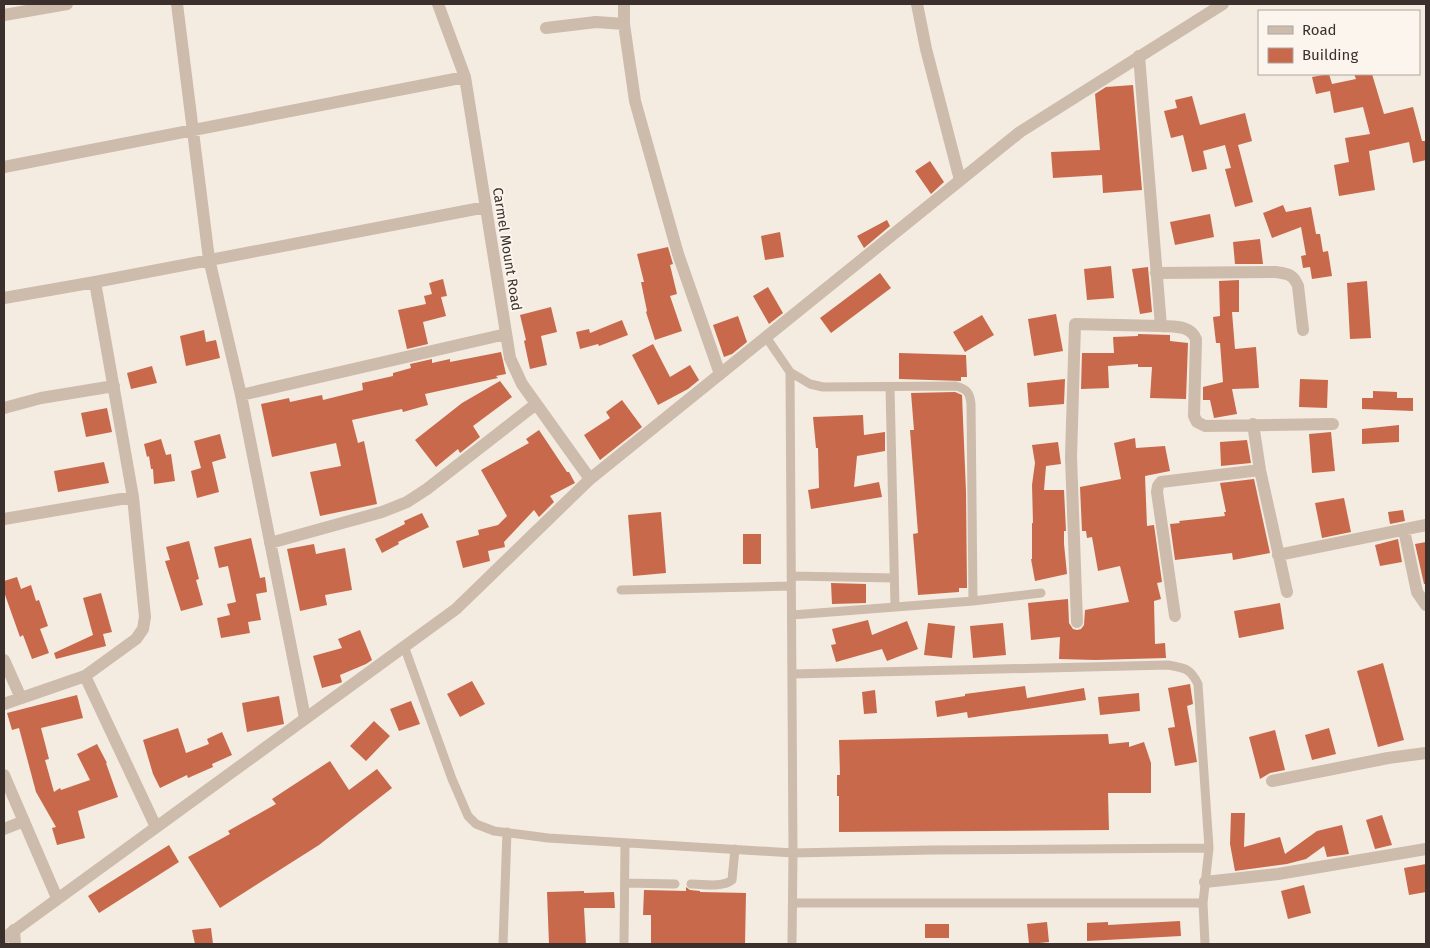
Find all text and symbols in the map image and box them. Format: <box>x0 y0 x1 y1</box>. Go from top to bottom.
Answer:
legend <box>1258 10 1420 75</box>
text: Road <box>1302 21 1337 39</box>
text: Building <box>1302 46 1358 64</box>
street label: Carmel Mount Road <box>489 186 525 312</box>

